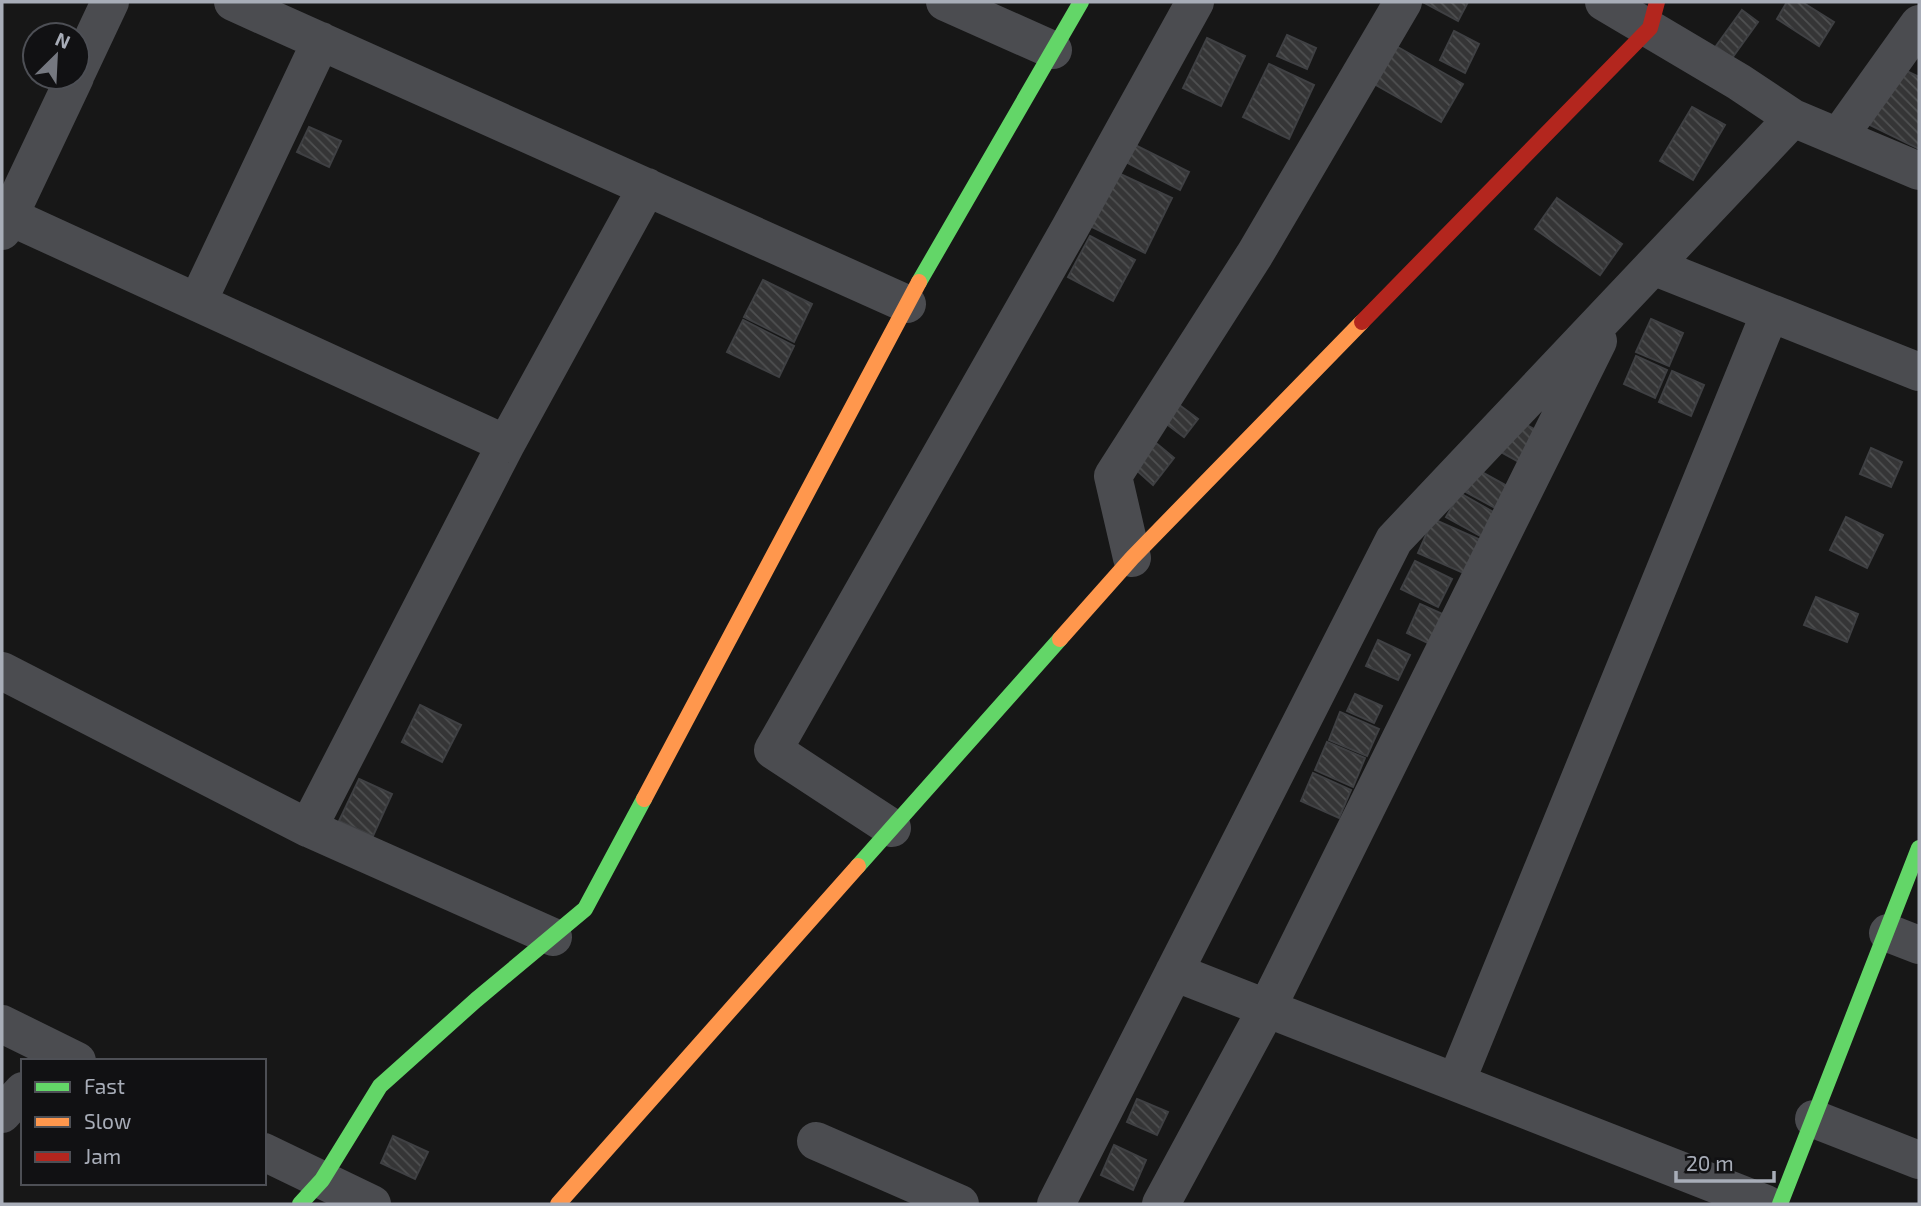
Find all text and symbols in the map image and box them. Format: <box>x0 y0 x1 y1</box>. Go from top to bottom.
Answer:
north arrow <box>21 21 91 91</box>
text: N <box>52 27 74 53</box>
legend <box>21 1059 266 1185</box>
text: Fast <box>84 1073 125 1098</box>
text: Slow <box>84 1108 131 1133</box>
scale bar <box>1676 1140 1774 1184</box>
text: Jam <box>84 1143 121 1168</box>
text: 20 m <box>1686 1150 1734 1175</box>

